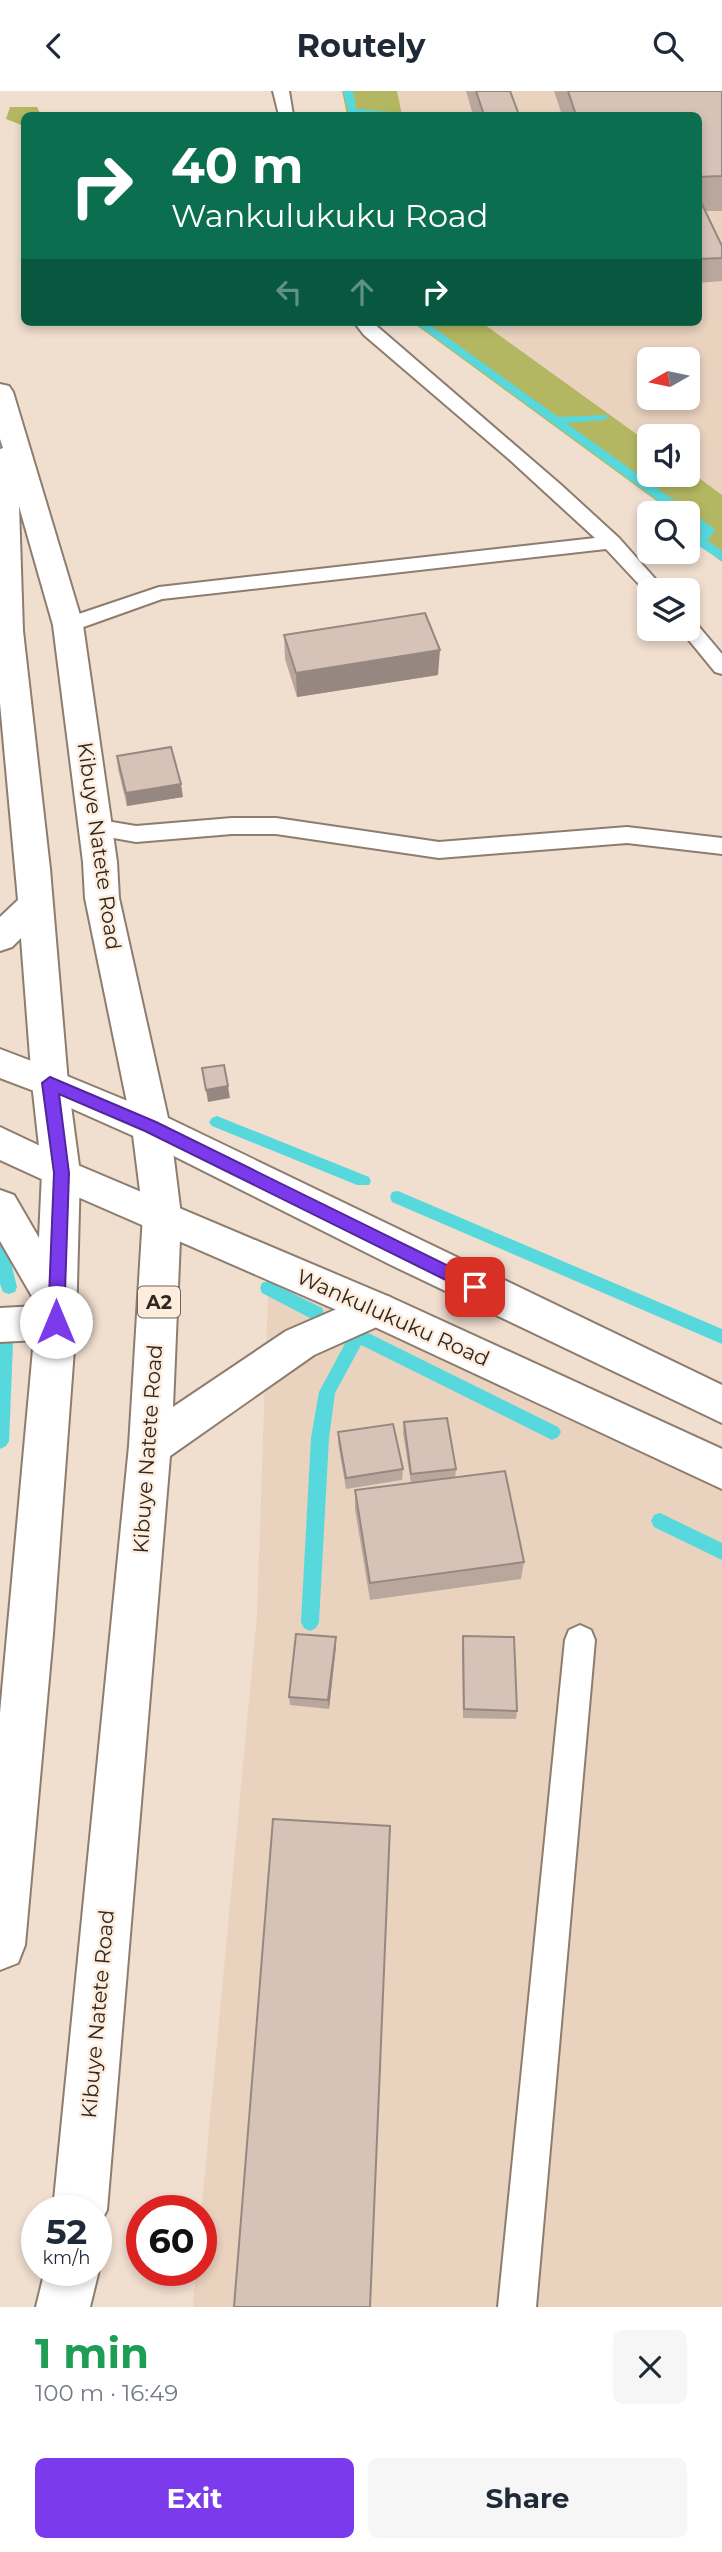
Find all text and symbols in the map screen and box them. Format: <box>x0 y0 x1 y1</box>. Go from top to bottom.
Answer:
text: Routely <box>297 26 425 65</box>
icon: back <box>35 27 73 65</box>
icon: search <box>649 27 687 65</box>
text: 40 m <box>171 136 303 195</box>
icon: right <box>56 140 147 231</box>
text: Wankulukuku Road <box>171 196 488 235</box>
icon: left <box>270 273 308 311</box>
icon: ahead <box>343 273 381 311</box>
icon: right <box>416 273 454 311</box>
north arrow <box>637 347 700 409</box>
map controls <box>637 347 700 641</box>
button: sound <box>637 424 700 487</box>
button: search <box>637 501 700 564</box>
button: layers <box>637 578 700 641</box>
street label: Kibuye Natete Road <box>73 740 126 951</box>
pin <box>445 1257 505 1317</box>
street label: Wankulukuku Road <box>293 1264 493 1371</box>
icon: arrive <box>456 1268 494 1306</box>
position arrow <box>19 1285 93 1359</box>
road number: A2 <box>138 1287 180 1317</box>
street label: Kibuye Natete Road <box>128 1344 167 1554</box>
street label: Kibuye Natete Road <box>76 1908 119 2119</box>
speed limit sign: 60 <box>126 2195 217 2286</box>
text: 52 <box>46 2210 87 2253</box>
text: km/h <box>42 2247 91 2269</box>
text: 1 min <box>35 2327 149 2379</box>
button: close <box>613 2330 687 2404</box>
text: 100 m · 16:49 <box>35 2379 178 2407</box>
button: Exit <box>35 2458 354 2538</box>
button: Share <box>368 2458 687 2538</box>

